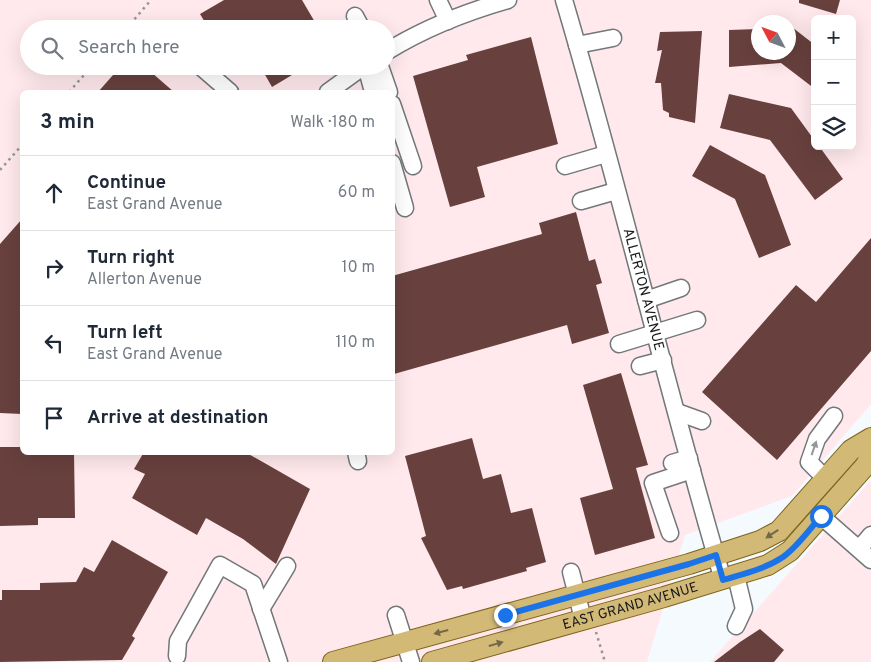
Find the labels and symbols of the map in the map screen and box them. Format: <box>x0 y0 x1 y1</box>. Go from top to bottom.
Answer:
north arrow <box>751 15 796 60</box>
street label: ALLERTON AVENUE <box>619 226 668 352</box>
one-way arrow <box>810 440 818 455</box>
route start <box>810 505 833 528</box>
one-way arrow <box>766 529 779 539</box>
street label: EAST GRAND AVENUE <box>561 579 700 634</box>
route end <box>494 604 517 627</box>
one-way arrow <box>433 629 448 637</box>
one-way arrow <box>488 640 503 648</box>

